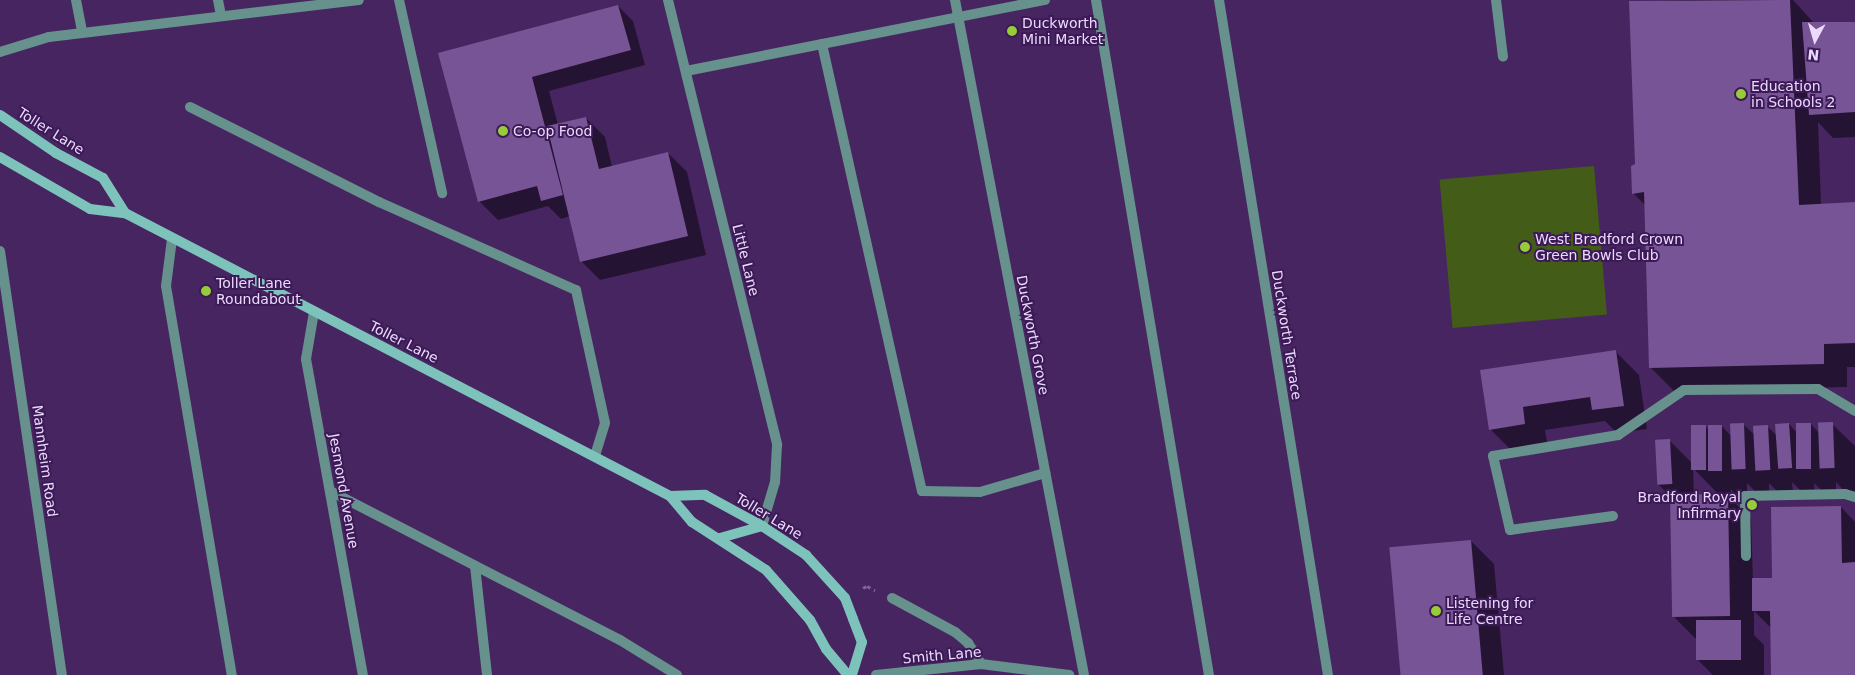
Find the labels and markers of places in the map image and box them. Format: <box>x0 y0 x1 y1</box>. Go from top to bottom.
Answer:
place label: Duckworth Mini Market <box>1022 15 1103 48</box>
marker: Duckworth Mini Market <box>1006 25 1018 37</box>
place label: Education in Schools 2 <box>1751 78 1835 110</box>
marker: Education in Schools 2 <box>1735 88 1747 100</box>
place label: Co-op Food <box>513 123 592 139</box>
marker: Co-op Food <box>497 125 509 137</box>
place label: West Bradford Crown Green Bowls Club <box>1535 231 1683 264</box>
marker: West Bradford Crown Green Bowls Club <box>1519 241 1531 253</box>
place label: Toller Lane Roundabout <box>216 275 301 308</box>
marker: Toller Lane Roundabout <box>200 285 212 297</box>
place label: Bradford Royal Infirmary <box>1637 489 1741 522</box>
marker: Bradford Royal Infirmary <box>1745 498 1759 512</box>
place label: Listening for Life Centre <box>1446 595 1533 628</box>
marker: Listening for Life Centre <box>1430 605 1442 617</box>

